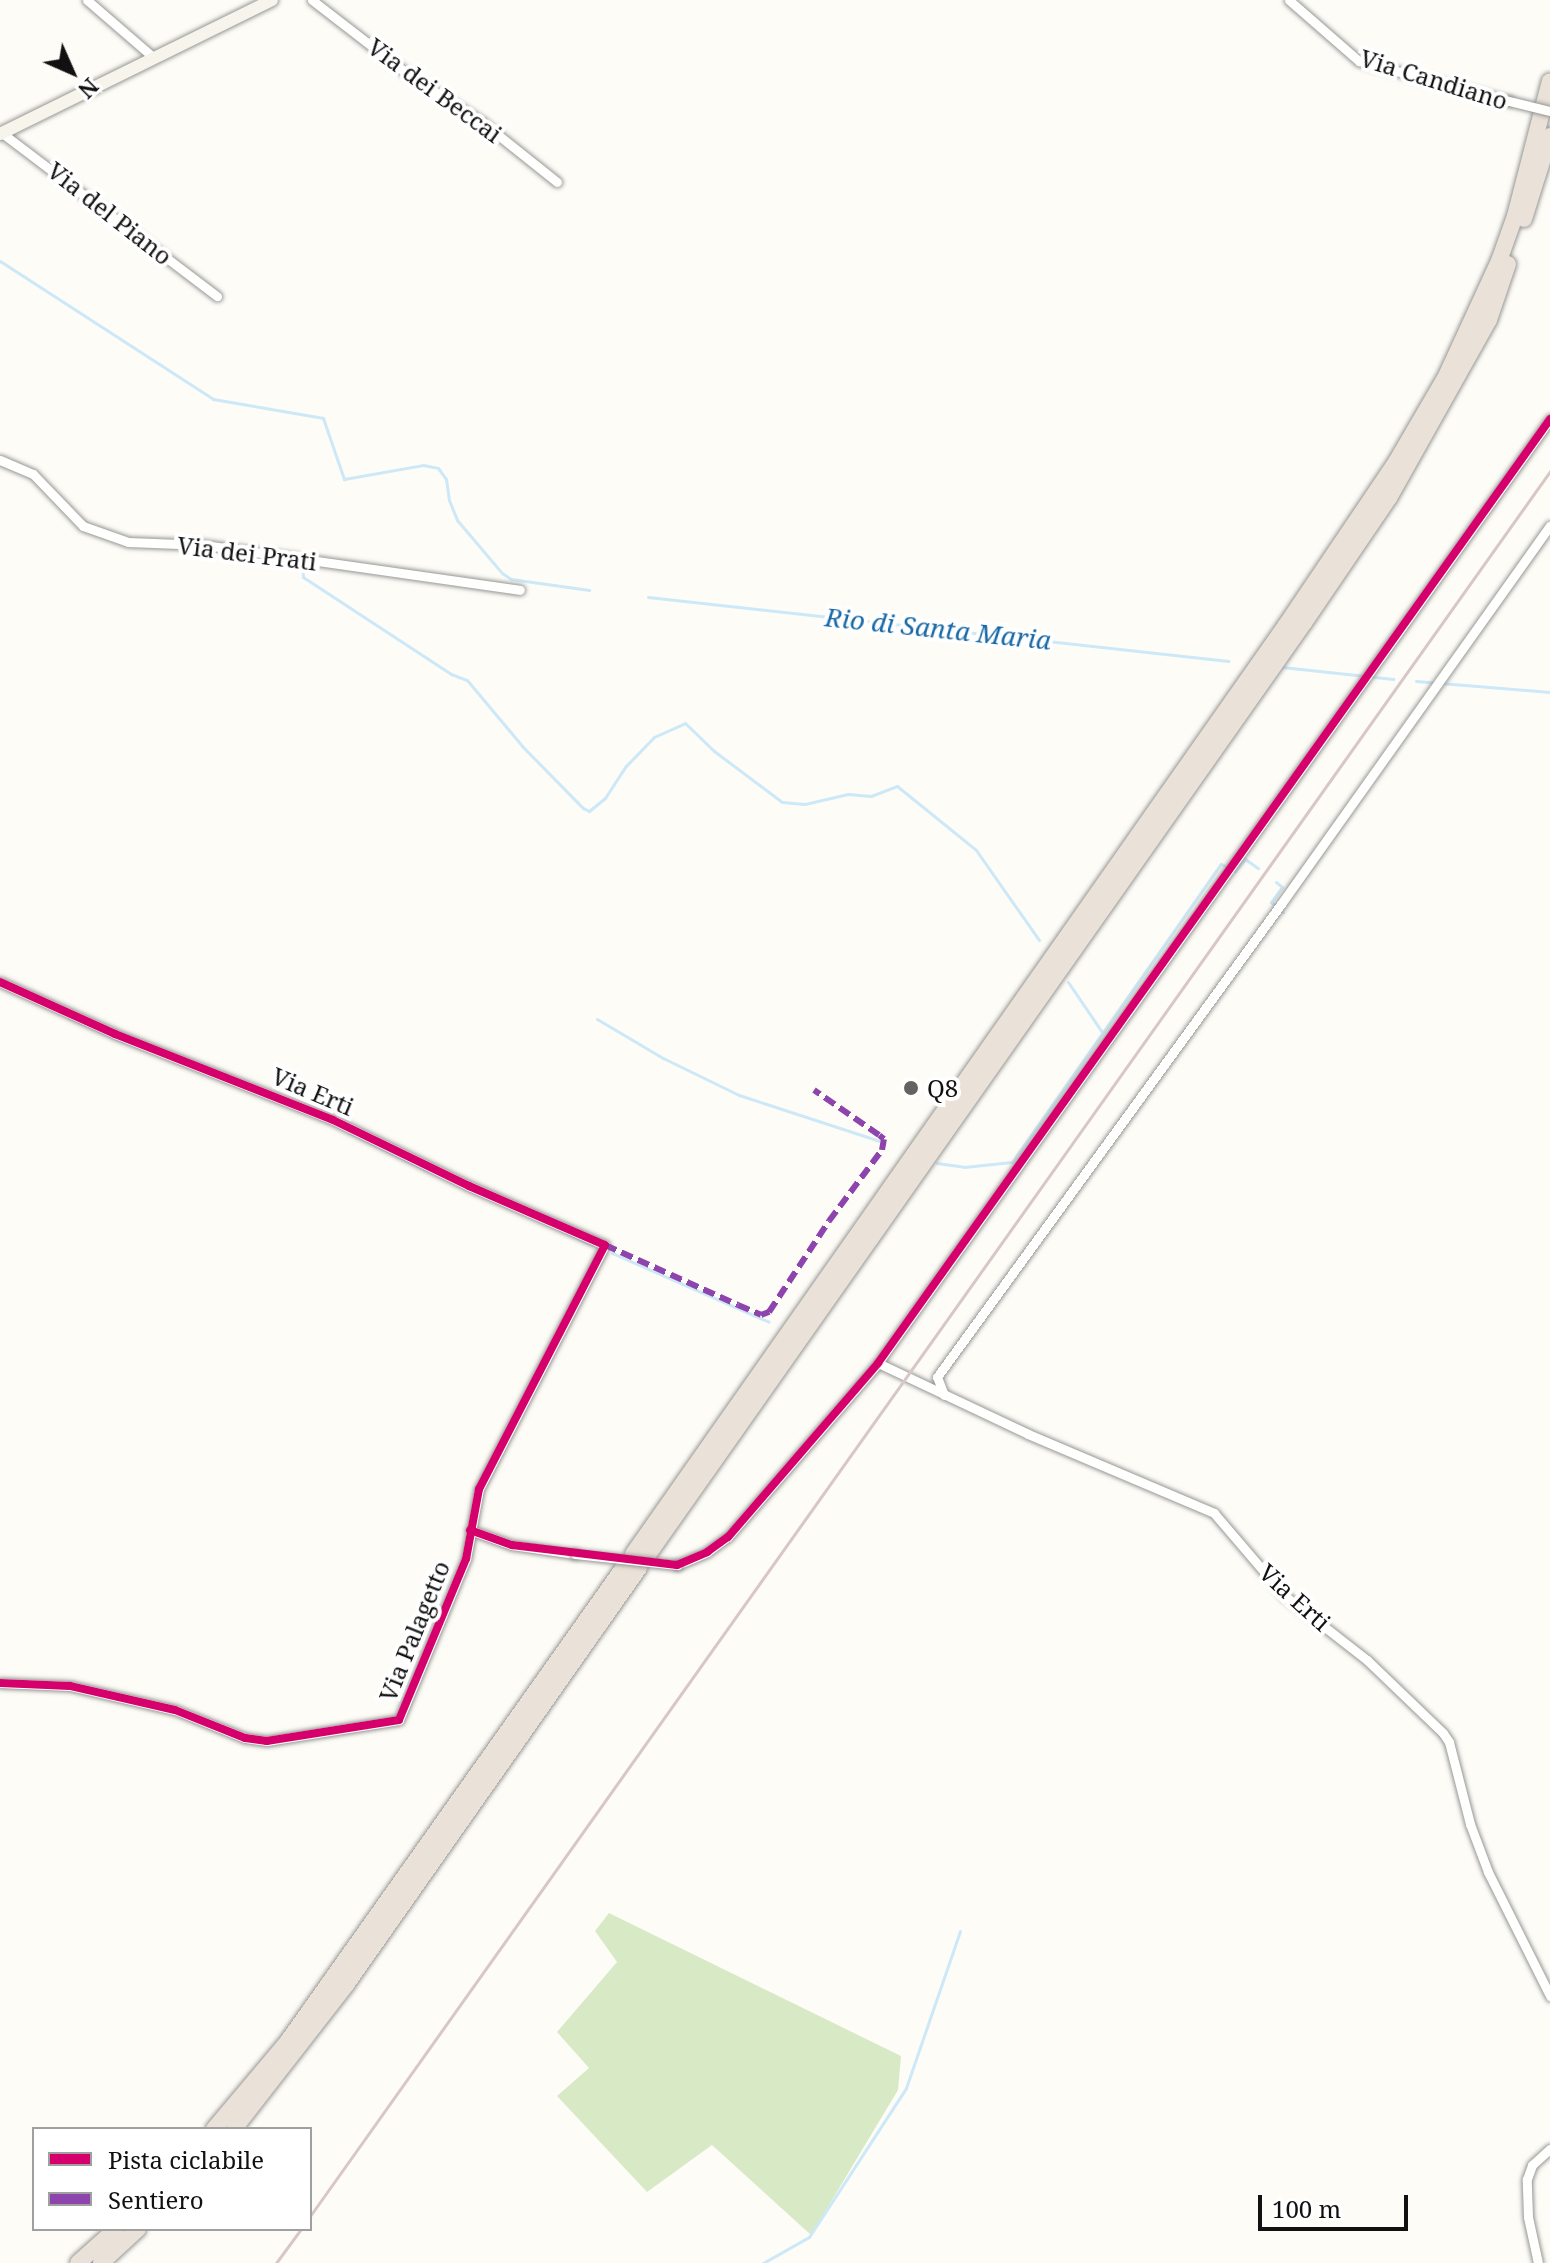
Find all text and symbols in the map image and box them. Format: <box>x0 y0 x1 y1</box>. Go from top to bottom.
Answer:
north arrow <box>32 32 112 112</box>
street label: Via dei Beccai <box>362 32 508 148</box>
street label: Via Candiano <box>1357 43 1511 115</box>
text: N <box>72 72 106 106</box>
street label: Via del Piano <box>42 156 178 270</box>
street label: Via dei Prati <box>176 530 318 576</box>
water label: Rio di Santa Maria <box>823 602 1053 656</box>
street label: Via Erti <box>268 1061 358 1121</box>
place label: Q8 <box>927 1074 958 1102</box>
marker: Q8 <box>902 1079 920 1097</box>
street label: Via Palagetto <box>373 1556 455 1706</box>
street label: Via Erti <box>1253 1558 1337 1636</box>
legend <box>32 2127 312 2231</box>
text: Pista ciclabile <box>108 2143 264 2176</box>
scale bar <box>1262 2179 1412 2229</box>
text: Sentiero <box>108 2183 204 2216</box>
text: 100 m <box>1272 2192 1341 2225</box>

